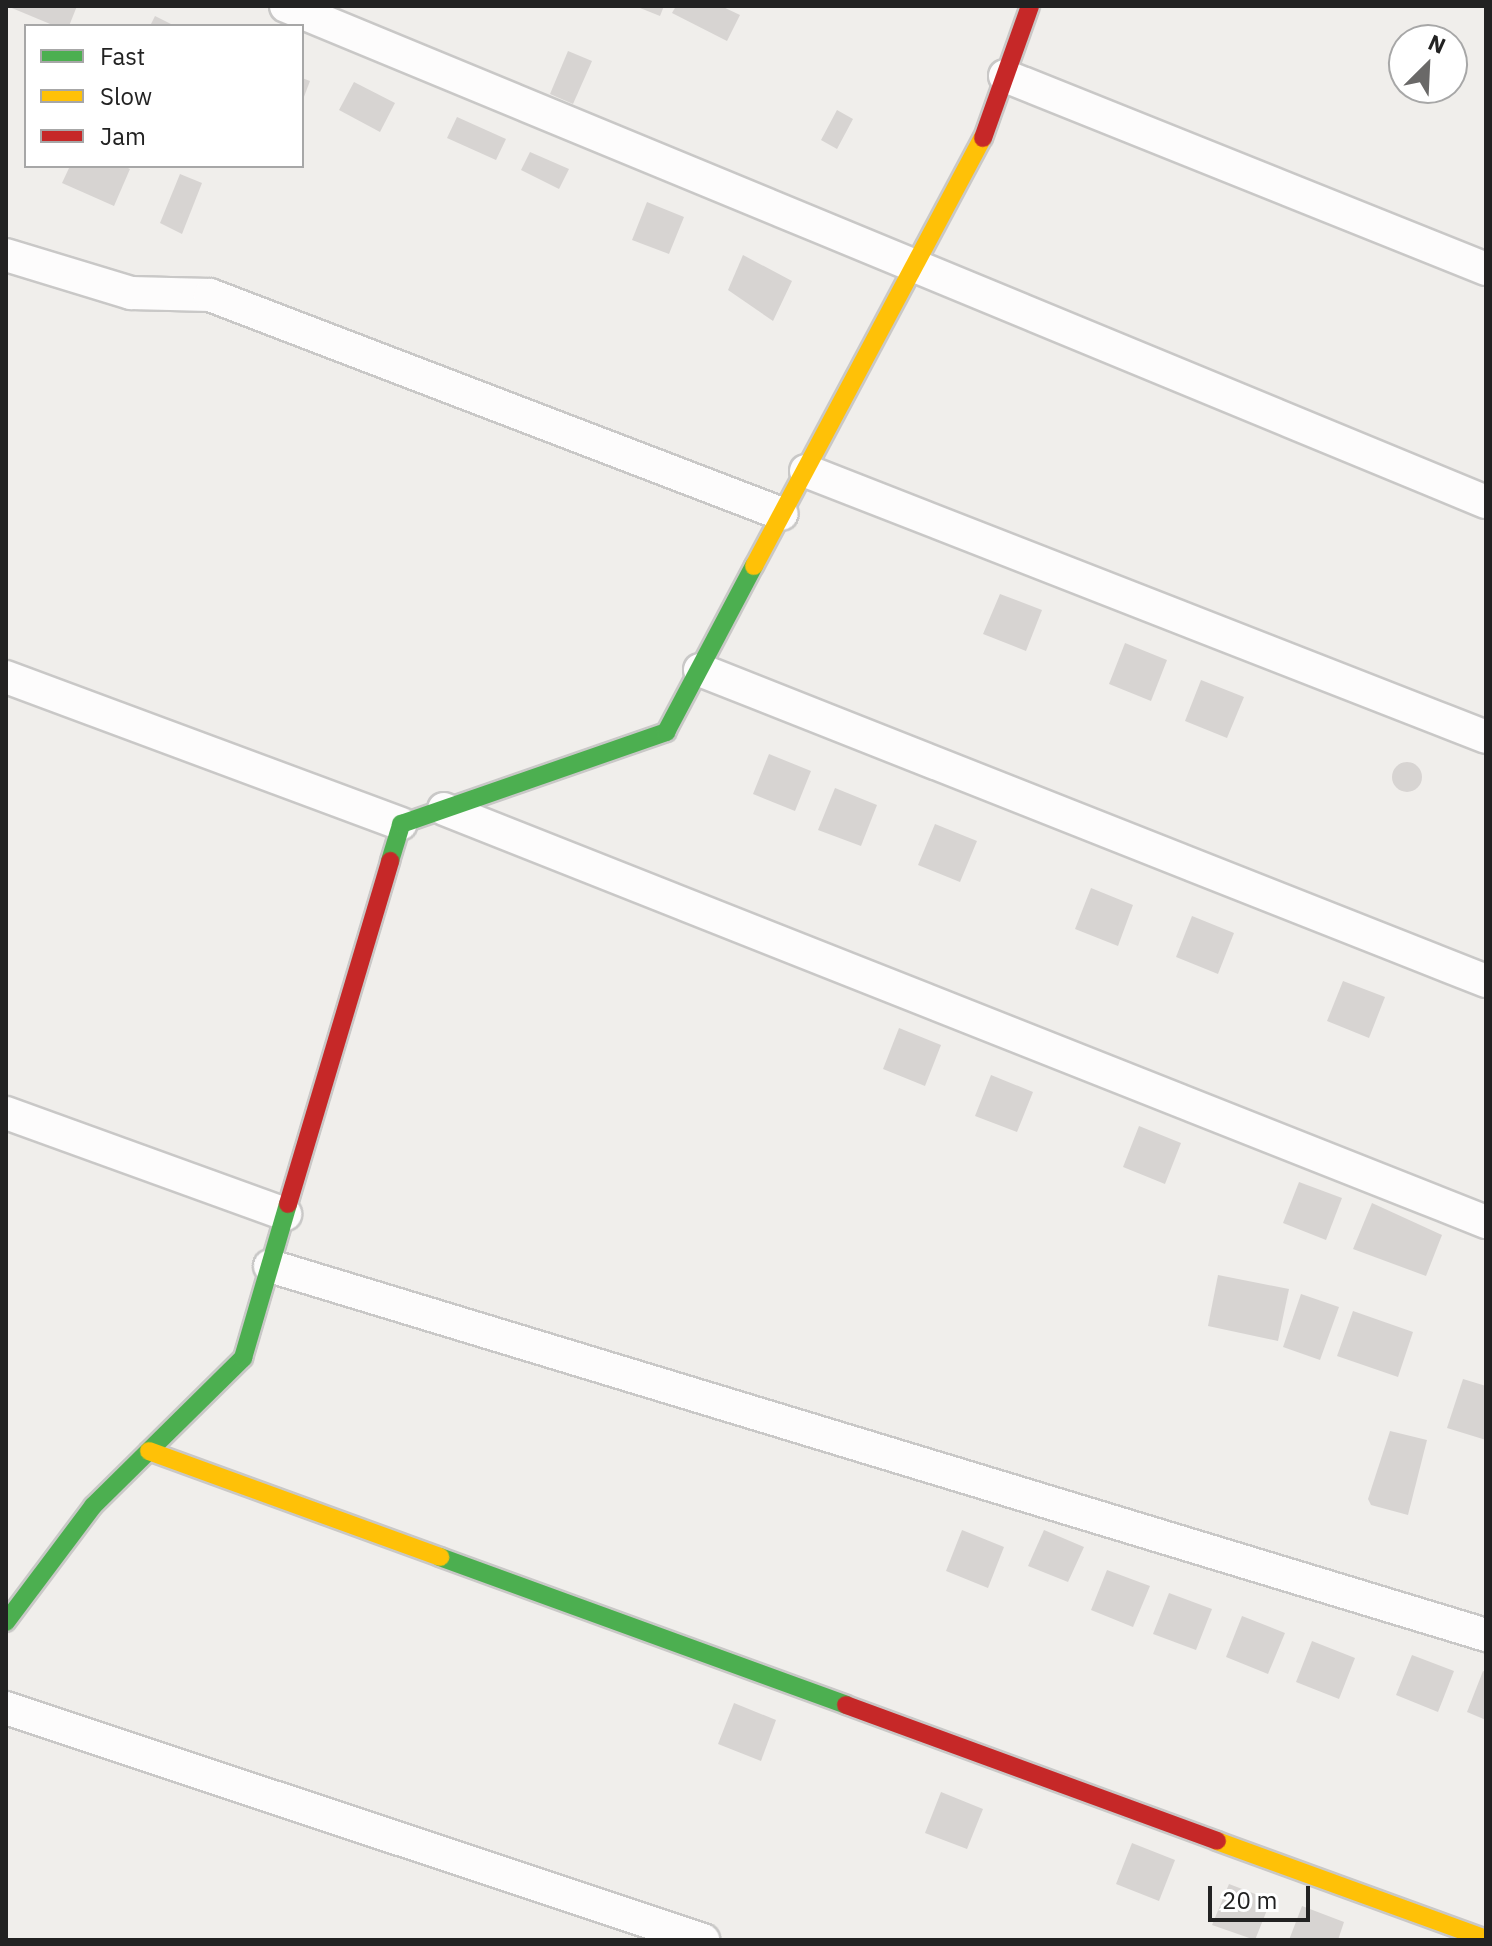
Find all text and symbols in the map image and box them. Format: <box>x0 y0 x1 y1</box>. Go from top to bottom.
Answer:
legend <box>24 24 304 168</box>
north arrow <box>1388 24 1468 104</box>
text: N <box>1424 27 1450 60</box>
text: Fast <box>100 40 145 72</box>
text: Slow <box>100 80 152 112</box>
text: Jam <box>100 120 146 152</box>
scale bar <box>1212 1870 1314 1920</box>
text: 20 m <box>1222 1884 1277 1916</box>

